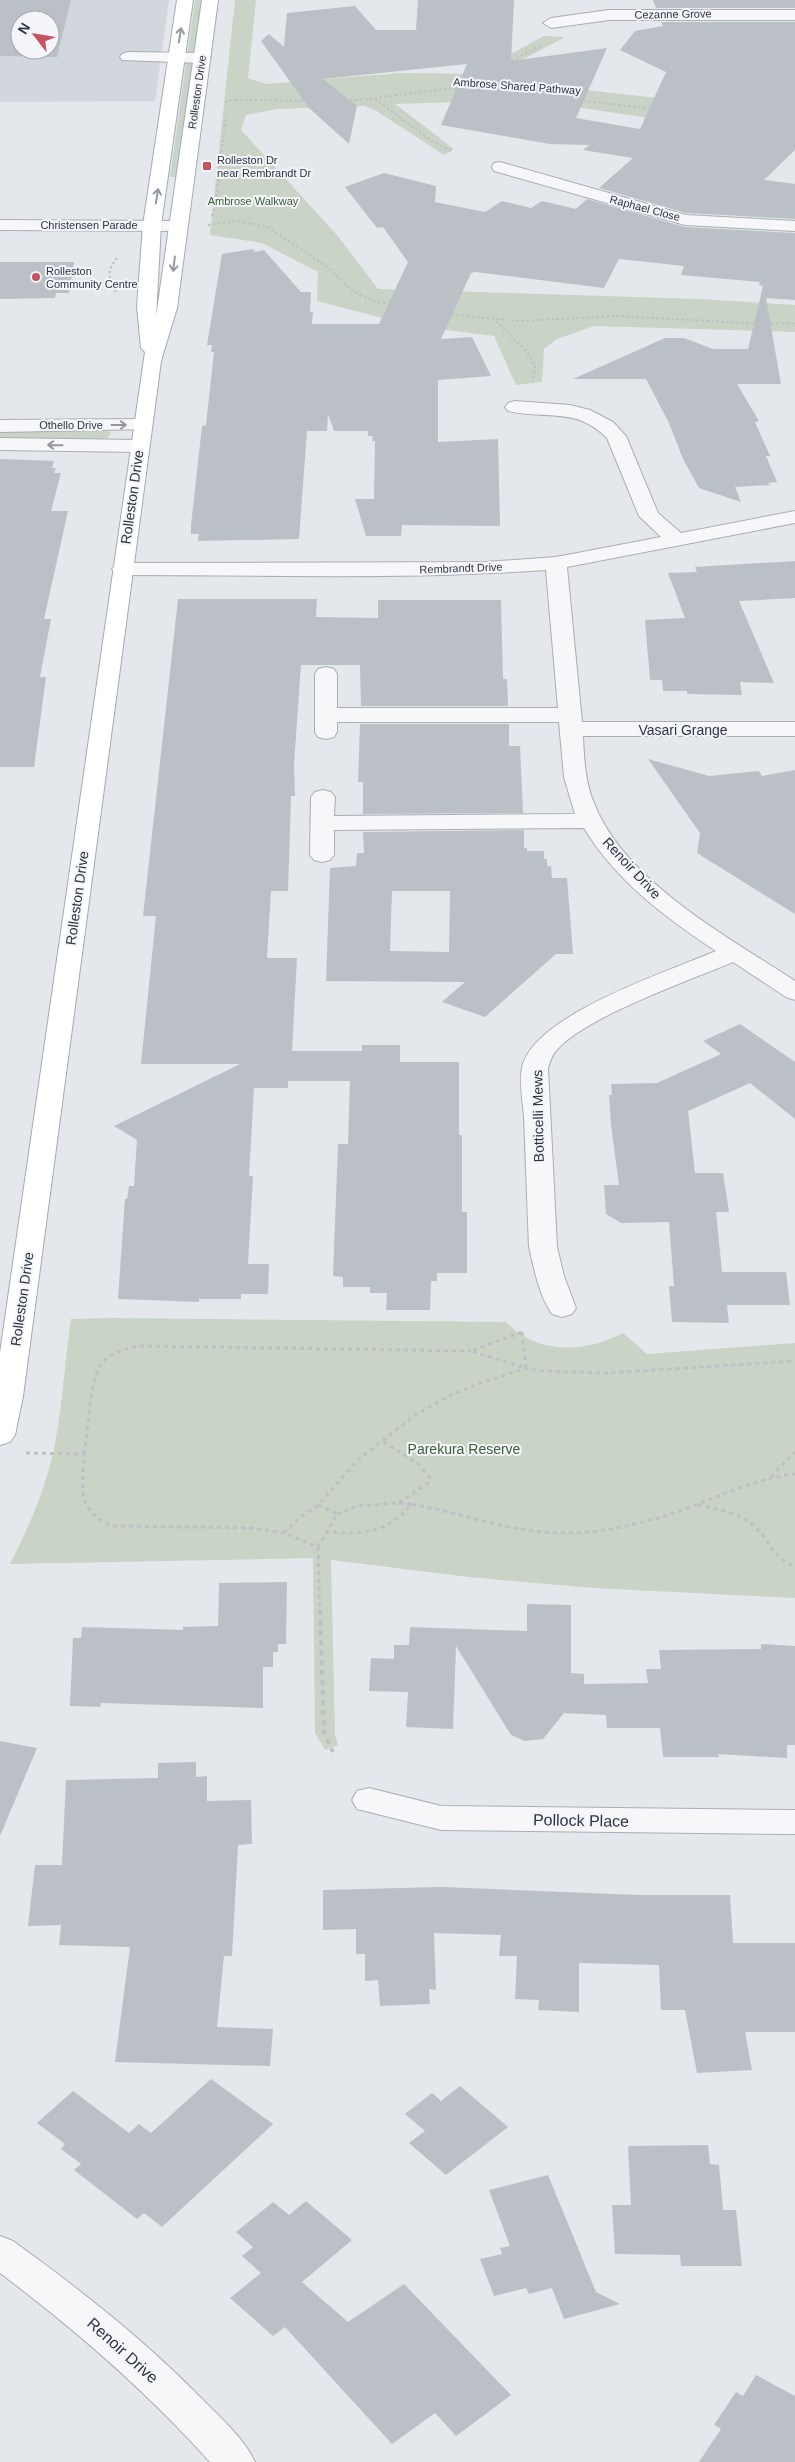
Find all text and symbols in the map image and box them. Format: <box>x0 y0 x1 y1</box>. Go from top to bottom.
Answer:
street label: Cezanne Grove <box>634 7 712 21</box>
north arrow <box>10 10 60 60</box>
text: N <box>14 20 33 37</box>
one-way arrow <box>175 27 185 43</box>
street label: Rolleston Drive <box>186 54 208 130</box>
street label: Ambrose Shared Pathway <box>453 76 582 96</box>
place label: Rolleston Dr near Rembrandt Dr <box>217 154 311 179</box>
marker: Rolleston Dr near Rembrandt Dr <box>201 160 213 172</box>
one-way arrow <box>152 188 162 204</box>
street label: Raphael Close <box>609 193 681 223</box>
park label: Ambrose Walkway <box>208 195 299 207</box>
street label: Christensen Parade <box>40 219 138 231</box>
one-way arrow <box>169 256 179 272</box>
place label: Rolleston Community Centre <box>46 265 138 290</box>
marker: Rolleston Community Centre <box>30 271 42 283</box>
street label: Othello Drive <box>39 419 103 431</box>
one-way arrow <box>110 420 126 430</box>
one-way arrow <box>48 440 64 450</box>
street label: Rolleston Drive <box>117 449 147 545</box>
street label: Rembrandt Drive <box>419 561 503 575</box>
street label: Vasari Grange <box>638 722 728 738</box>
street label: Renoir Drive <box>600 834 665 902</box>
street label: Rolleston Drive <box>62 850 92 946</box>
street label: Botticelli Mews <box>529 1070 547 1162</box>
street label: Rolleston Drive <box>7 1251 37 1347</box>
park label: Parekura Reserve <box>408 1441 521 1457</box>
street label: Pollock Place <box>533 1811 629 1830</box>
street label: Renoir Drive <box>84 2314 161 2387</box>

